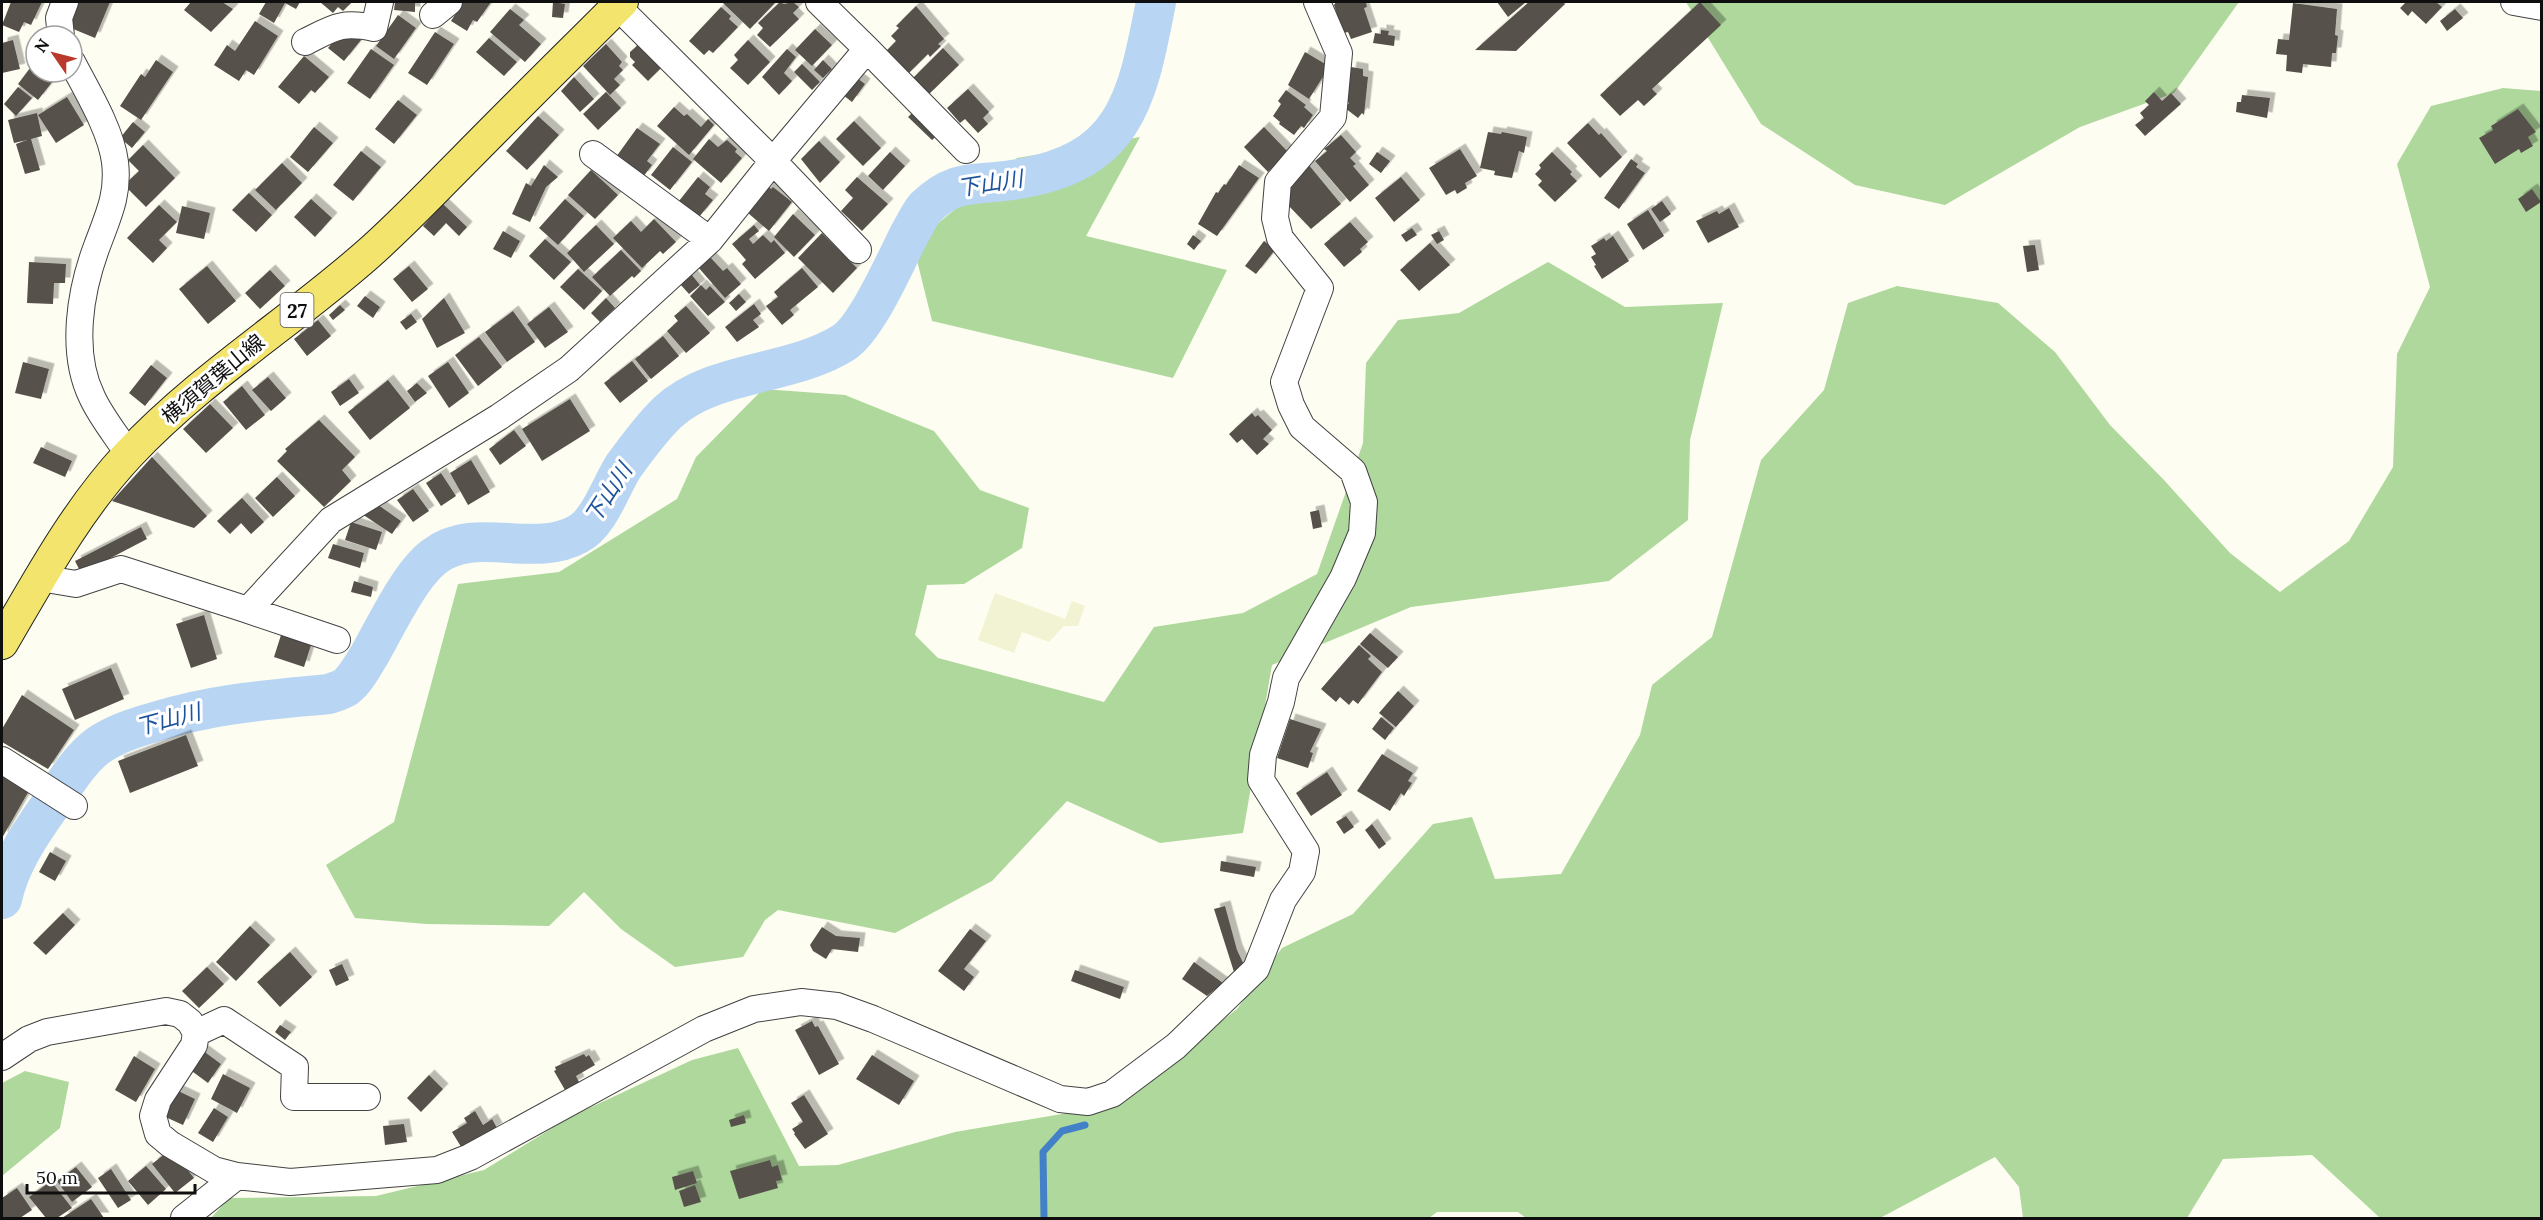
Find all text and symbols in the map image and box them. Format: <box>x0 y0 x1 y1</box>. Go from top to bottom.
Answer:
north arrow <box>24 24 84 84</box>
text: N <box>30 35 53 56</box>
water label: 下山川 <box>955 164 1027 202</box>
road number: 27 <box>280 293 314 327</box>
street label: 横須賀葉山線 <box>156 328 270 430</box>
water label: 下山川 <box>578 456 639 528</box>
water label: 下山川 <box>132 696 205 741</box>
scale bar <box>27 1157 195 1195</box>
text: 50 m <box>36 1166 78 1189</box>

